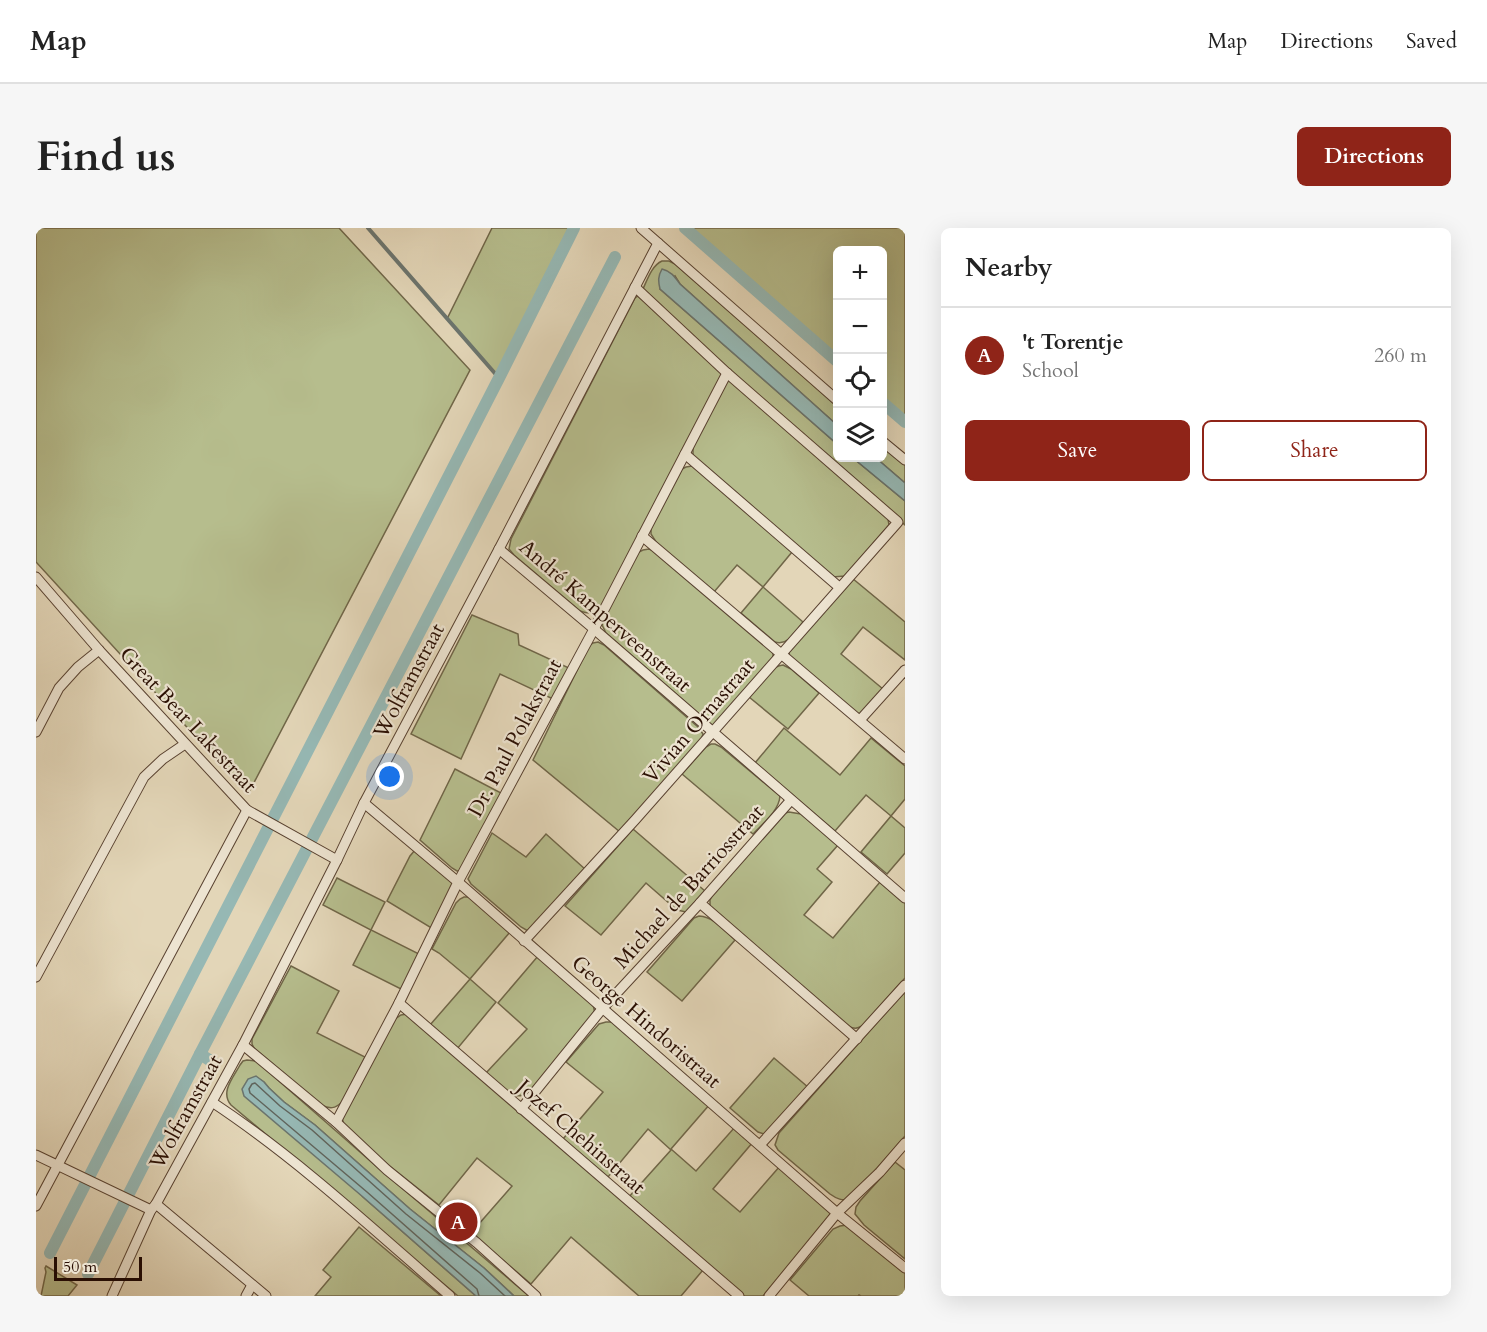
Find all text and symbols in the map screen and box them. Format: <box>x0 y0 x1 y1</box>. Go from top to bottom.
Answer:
text: Map <box>30 22 87 60</box>
text: Map <box>1207 27 1247 56</box>
text: Directions <box>1280 27 1373 56</box>
text: Saved <box>1406 27 1457 56</box>
button: Directions <box>1297 127 1451 186</box>
text: Find us <box>36 128 176 185</box>
map controls <box>833 246 887 462</box>
button: + <box>833 246 887 300</box>
text: Nearby <box>965 250 1053 285</box>
button: − <box>833 300 887 354</box>
text: 't Torentje <box>1022 327 1124 357</box>
text: A <box>977 342 992 369</box>
text: 260 m <box>1374 342 1427 369</box>
button: locate <box>833 354 887 408</box>
text: School <box>1022 357 1079 384</box>
button: layers <box>833 408 887 462</box>
button: Save <box>965 420 1190 481</box>
button: Share <box>1202 420 1427 481</box>
street label: André Kamperveenstraat <box>513 533 698 699</box>
street label: Wolframstraat <box>366 618 452 745</box>
street label: Great Bear Lakestraat <box>113 641 264 800</box>
street label: Vivian Ornastraat <box>636 652 762 790</box>
street label: Dr. Paul Polakstraat <box>461 654 569 822</box>
your location <box>375 762 404 791</box>
street label: Michael de Barriosstraat <box>607 798 771 975</box>
street label: George Hindoristraat <box>565 949 727 1095</box>
street label: Wolframstraat <box>142 1049 230 1175</box>
street label: Jozef Chehinstraat <box>508 1071 652 1201</box>
pin: A <box>438 1200 478 1244</box>
scale bar <box>54 1254 142 1282</box>
text: 50 m <box>63 1256 97 1278</box>

